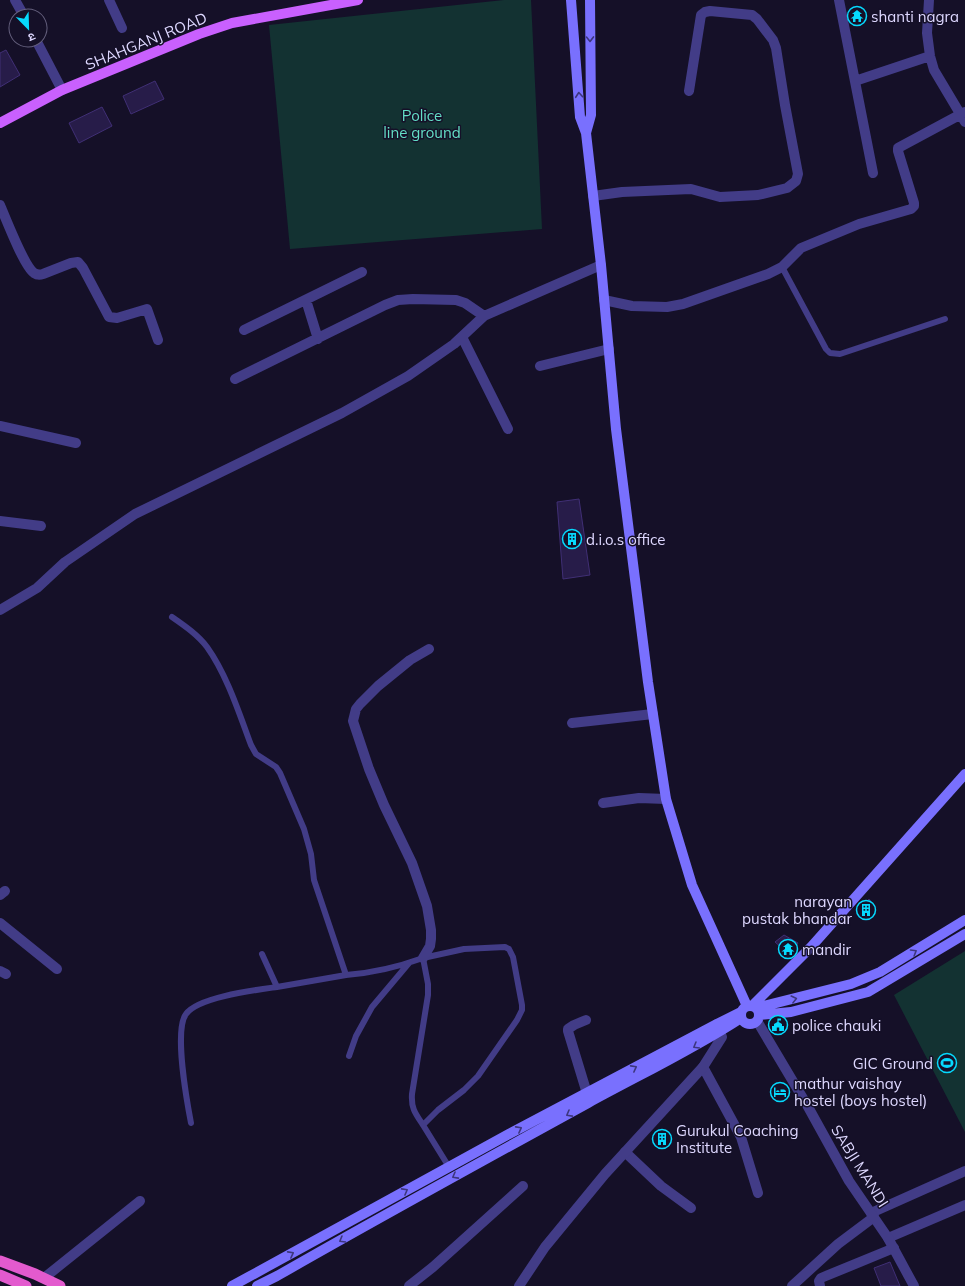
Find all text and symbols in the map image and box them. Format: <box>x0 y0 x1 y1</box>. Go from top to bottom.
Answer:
temple icon: shanti nagra <box>846 5 868 27</box>
place label: shanti nagra <box>871 7 959 26</box>
north arrow <box>8 8 48 48</box>
street label: SHAHGANJ ROAD <box>82 8 210 74</box>
text: उ <box>26 30 38 45</box>
one-way arrow <box>586 36 594 42</box>
one-way arrow <box>574 92 583 98</box>
park label: Police line ground <box>383 106 461 142</box>
building icon: d.i.o.s office <box>561 528 583 550</box>
place label: d.i.o.s office <box>586 530 666 549</box>
place label: narayan pustak bhandar <box>742 892 853 928</box>
building icon: narayan pustak bhandar <box>855 899 877 921</box>
temple icon: mandir <box>777 938 799 960</box>
place label: mandir <box>802 940 852 959</box>
one-way arrow <box>910 949 917 956</box>
one-way arrow <box>790 995 797 1004</box>
public building icon: police chauki <box>767 1014 789 1036</box>
place label: police chauki <box>792 1016 881 1035</box>
one-way arrow <box>693 1041 700 1048</box>
sports icon: GIC Ground <box>936 1052 958 1074</box>
place label: GIC Ground <box>853 1054 933 1073</box>
one-way arrow <box>629 1065 637 1072</box>
place label: mathur vaishay hostel (boys hostel) <box>794 1074 927 1110</box>
hotel icon: mathur vaishay hostel (boys hostel) <box>769 1081 791 1103</box>
one-way arrow <box>566 1109 573 1116</box>
place label: Gurukul Coaching Institute <box>676 1121 799 1157</box>
street label: SABJI MANDI <box>827 1121 893 1211</box>
one-way arrow <box>515 1126 522 1133</box>
building icon: Gurukul Coaching Institute <box>651 1128 673 1150</box>
one-way arrow <box>452 1171 459 1178</box>
one-way arrow <box>401 1189 408 1196</box>
one-way arrow <box>339 1235 346 1242</box>
one-way arrow <box>287 1251 294 1259</box>

